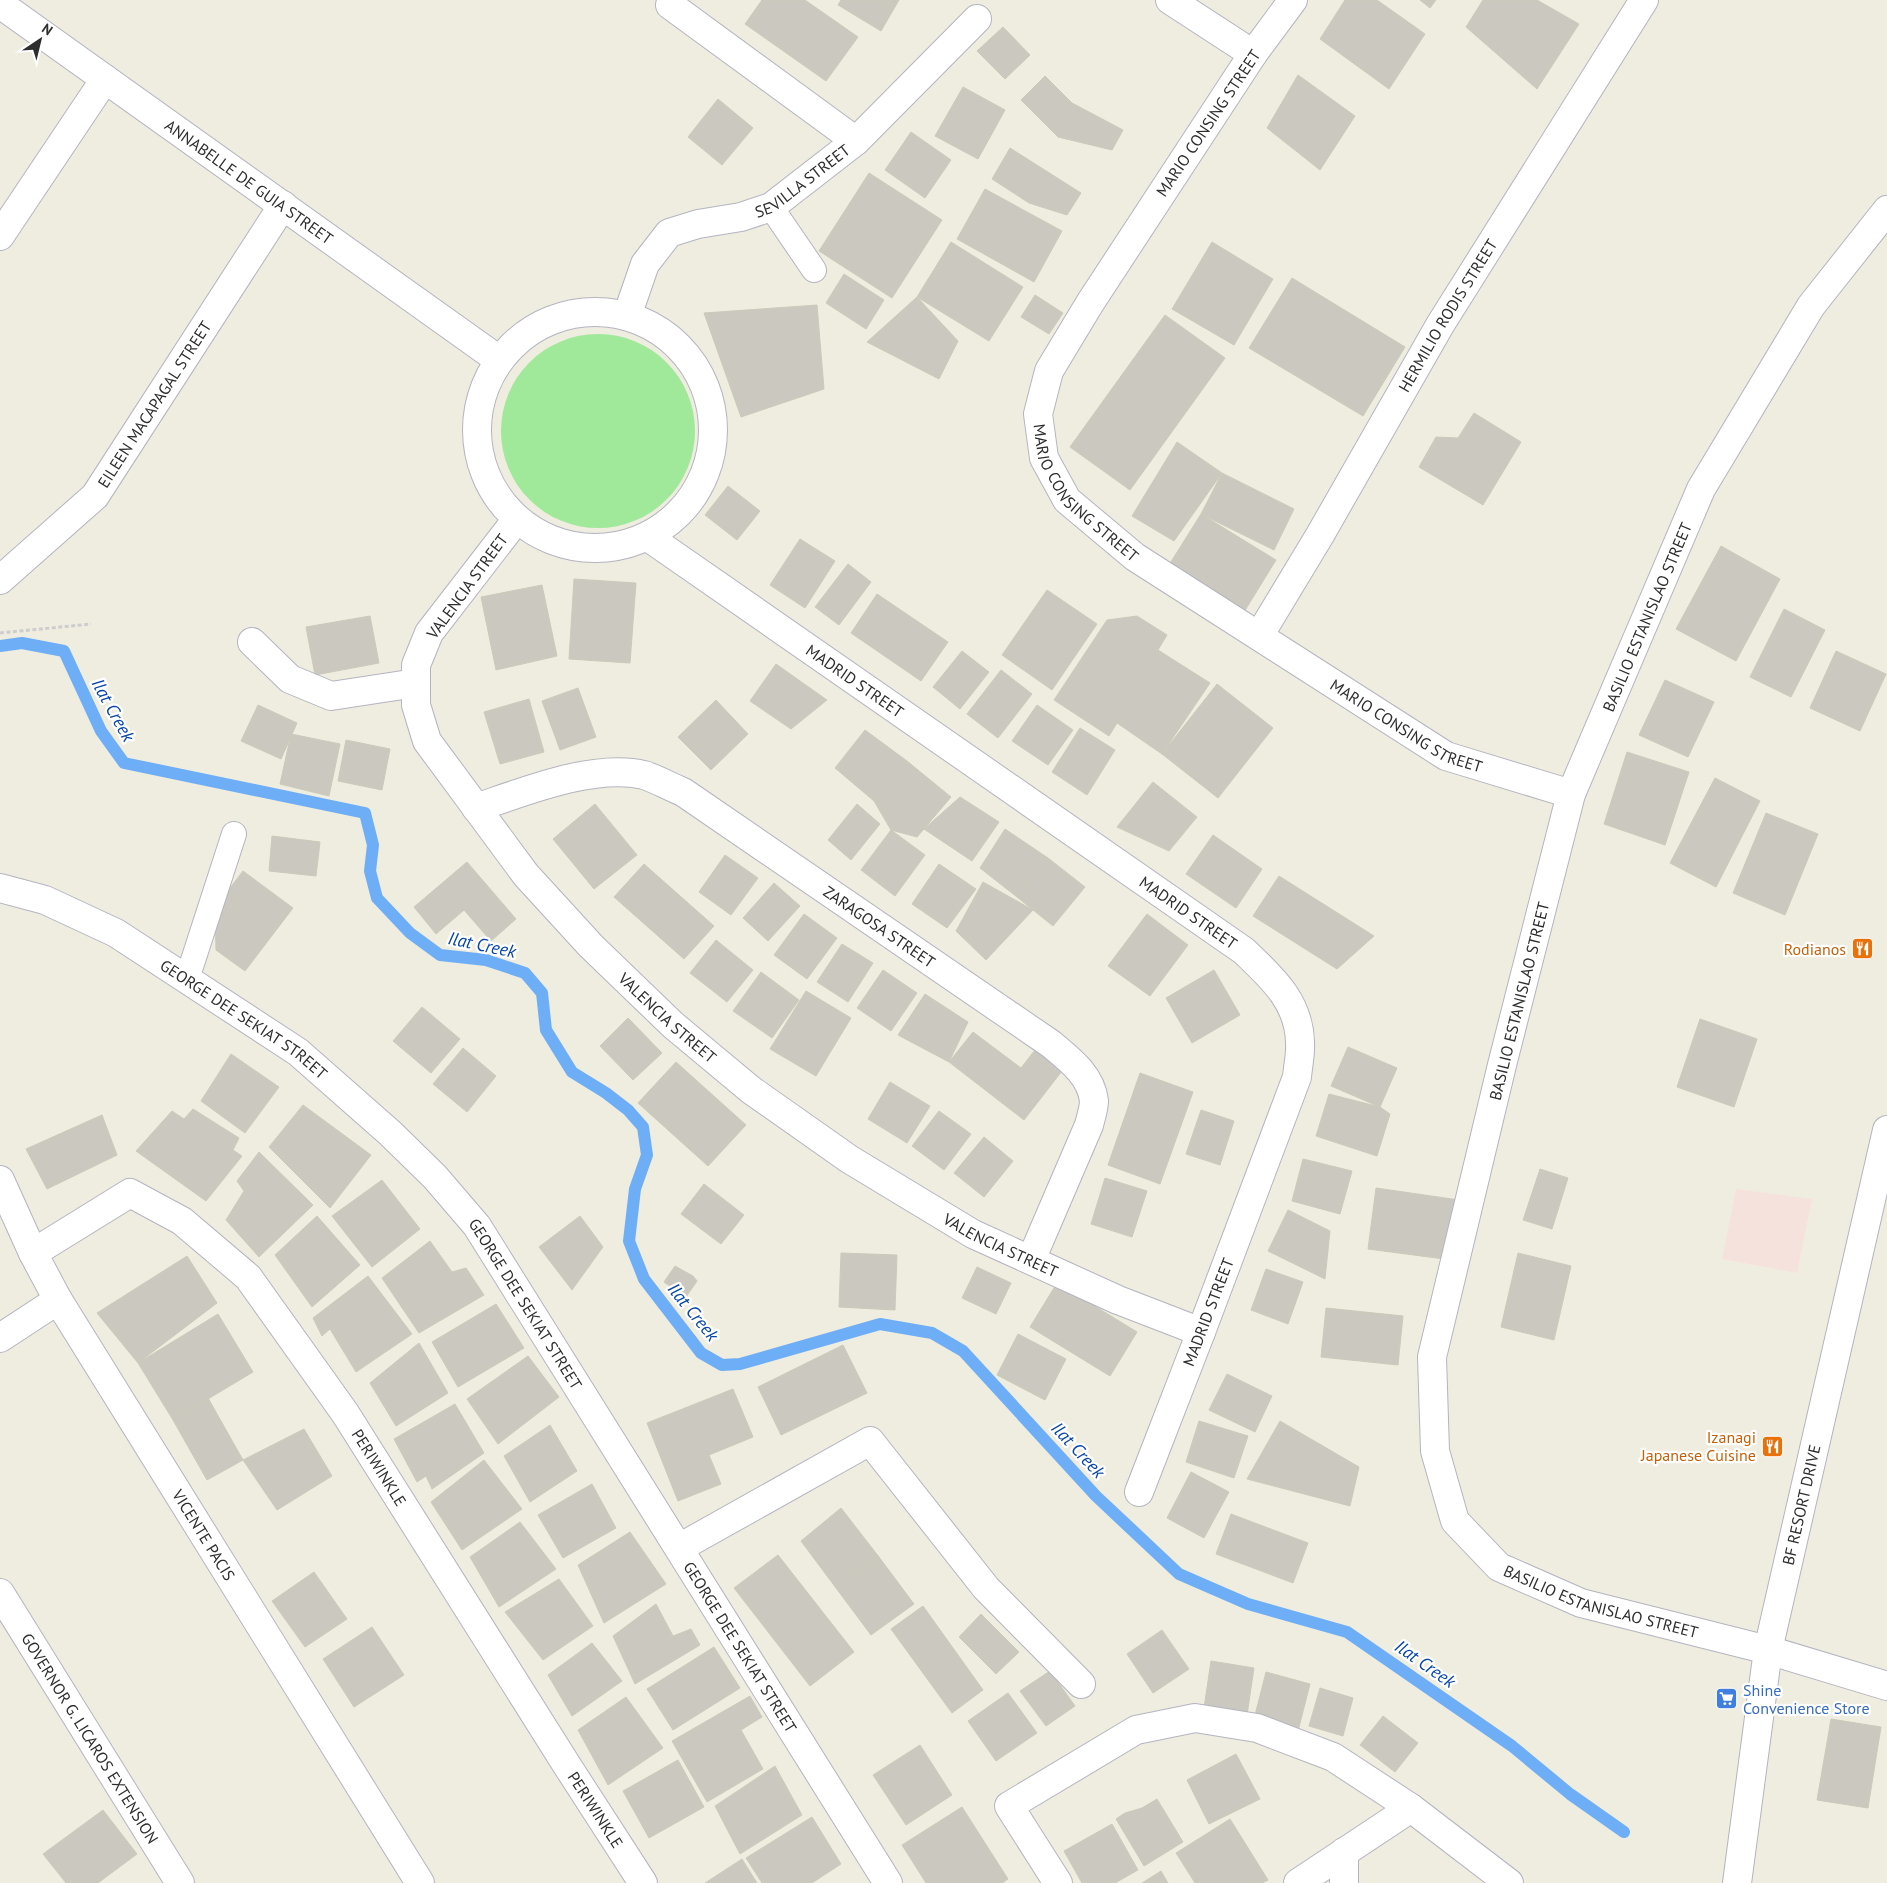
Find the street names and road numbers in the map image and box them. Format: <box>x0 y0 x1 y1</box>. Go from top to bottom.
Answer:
street label: MARIO CONSING STREET <box>1151 46 1265 200</box>
street label: ANNABELLE DE GUIA STREET <box>161 115 337 249</box>
street label: SEVILLA STREET <box>752 140 854 222</box>
street label: HERMILIO RODIS STREET <box>1394 235 1502 395</box>
street label: EILEEN MACAPAGAL STREET <box>93 317 215 491</box>
street label: MARIO CONSING STREET <box>1029 423 1143 566</box>
street label: BASILIO ESTANISLAO STREET <box>1598 519 1696 715</box>
street label: VALENCIA STREET <box>422 529 512 643</box>
street label: MADRID STREET <box>802 640 908 722</box>
street label: MARIO CONSING STREET <box>1327 675 1485 777</box>
street label: MADRID STREET <box>1136 872 1241 953</box>
street label: ZARAGOSA STREET <box>820 881 939 972</box>
street label: BASILIO ESTANISLAO STREET <box>1485 900 1553 1102</box>
street label: GEORGE DEE SEKIAT STREET <box>157 955 331 1083</box>
street label: VALENCIA STREET <box>614 967 721 1067</box>
street label: VALENCIA STREET <box>939 1208 1061 1281</box>
street label: GEORGE DEE SEKIAT STREET <box>465 1214 587 1393</box>
street label: MADRID STREET <box>1178 1255 1238 1369</box>
street label: PERIWINKLE <box>348 1425 411 1510</box>
street label: BF RESORT DRIVE <box>1778 1443 1825 1567</box>
street label: VICENTE PACIS <box>168 1485 240 1584</box>
street label: GEORGE DEE SEKIAT STREET <box>679 1558 801 1736</box>
street label: BASILIO ESTANISLAO STREET <box>1501 1560 1700 1642</box>
street label: GOVERNOR G. LICAROS EXTENSION <box>17 1629 163 1847</box>
street label: PERIWINKLE <box>564 1768 628 1852</box>

